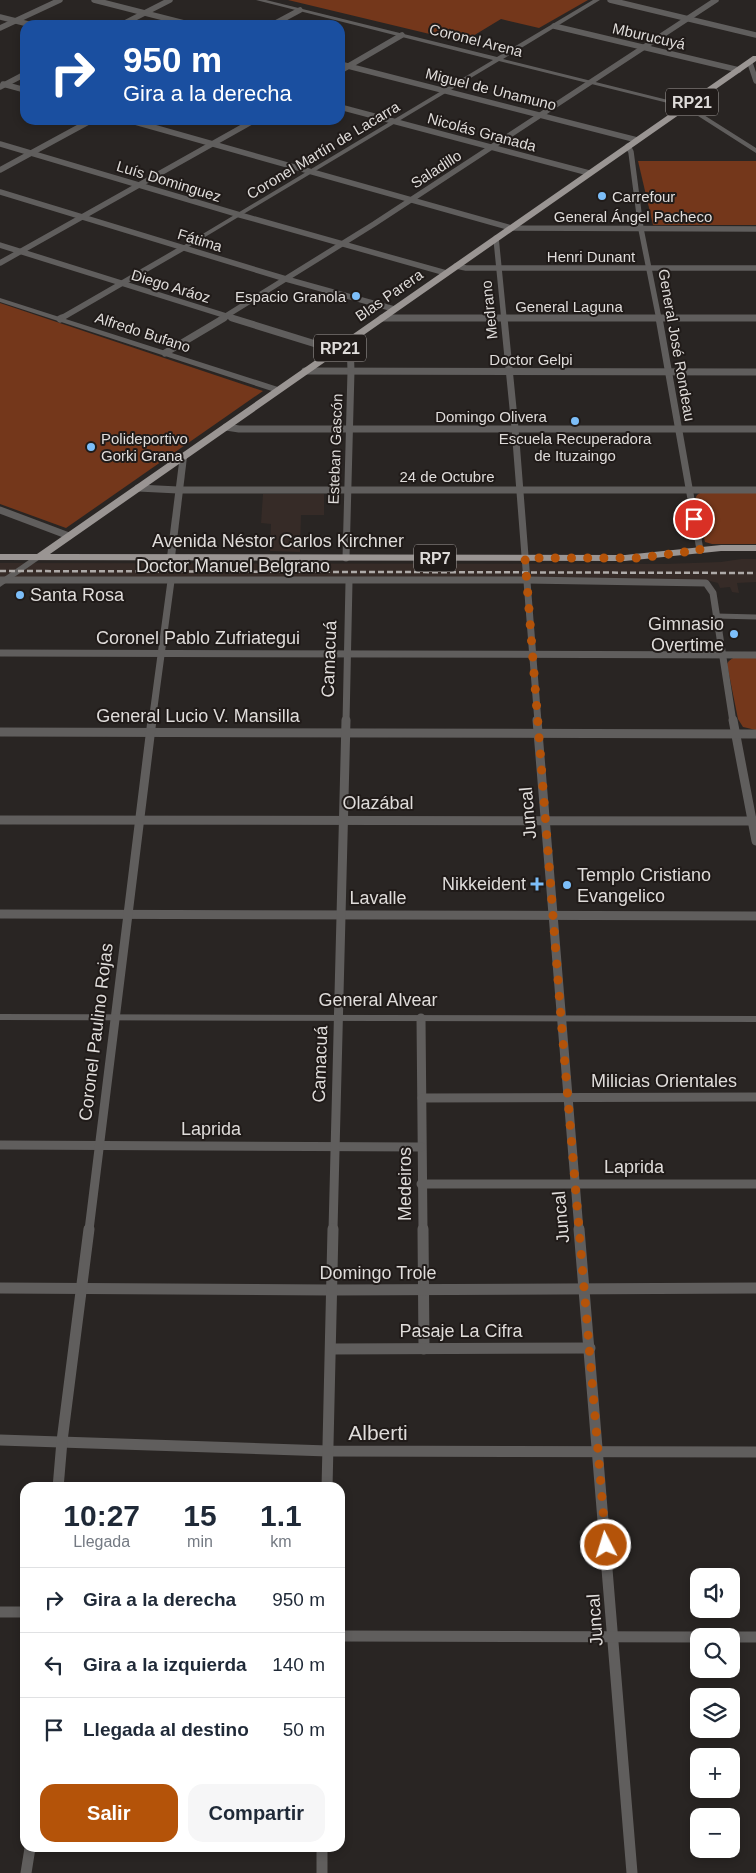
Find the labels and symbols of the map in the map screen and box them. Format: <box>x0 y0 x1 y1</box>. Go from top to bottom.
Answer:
street label: Mburucuyá <box>611 19 688 53</box>
street label: Coronel Arena <box>427 20 525 60</box>
street label: Miguel de Unamuno <box>424 65 558 113</box>
road number: RP21 <box>666 88 718 115</box>
street label: Coronel Martín de Lacarra <box>244 97 403 202</box>
street label: Nicolás Granada <box>426 109 539 155</box>
street label: Saladillo <box>408 146 464 192</box>
street label: Luís Dominguez <box>115 157 223 205</box>
place label: Carrefour <box>612 188 675 205</box>
marker: Carrefour <box>596 190 608 202</box>
street label: General Ángel Pacheco <box>554 208 712 225</box>
street label: Fátima <box>176 225 225 255</box>
street label: Henri Dunant <box>547 248 636 265</box>
street label: Blas Parera <box>352 265 427 324</box>
street label: Diego Aráoz <box>129 266 213 306</box>
street label: General José Rondeau <box>655 268 699 422</box>
street label: Medrano <box>477 280 501 340</box>
place label: Espacio Granola <box>235 288 347 305</box>
marker: Espacio Granola <box>350 290 362 302</box>
street label: General Laguna <box>515 298 623 315</box>
street label: Alfredo Bufano <box>93 309 193 355</box>
road number: RP21 <box>314 334 366 362</box>
street label: Doctor Gelpi <box>489 351 573 368</box>
street label: Esteban Gascón <box>325 393 345 505</box>
street label: Domingo Olivera <box>435 408 548 425</box>
marker: Escuela Recuperadora de Ituzaingo <box>569 415 581 427</box>
place label: Polideportivo Gorki Grana <box>101 430 188 464</box>
place label: Escuela Recuperadora de Ituzaingo <box>499 430 652 464</box>
marker: Polideportivo Gorki Grana <box>85 441 97 453</box>
street label: 24 de Octubre <box>399 468 495 485</box>
pin <box>673 498 715 540</box>
street label: Avenida Néstor Carlos Kirchner <box>152 531 404 551</box>
road number: RP7 <box>414 544 456 572</box>
street label: Doctor Manuel Belgrano <box>136 556 330 576</box>
place label: Santa Rosa <box>30 585 125 605</box>
marker: Santa Rosa <box>14 589 26 601</box>
place label: Gimnasio Overtime <box>648 614 724 655</box>
street label: Camacuá <box>318 619 340 698</box>
street label: Coronel Pablo Zufriategui <box>96 628 300 648</box>
marker: Gimnasio Overtime <box>728 628 740 640</box>
street label: General Lucio V. Mansilla <box>96 706 301 726</box>
street label: Juncal <box>516 786 540 840</box>
street label: Olazábal <box>342 793 414 813</box>
place label: Templo Cristiano Evangelico <box>577 865 711 906</box>
place label: Nikkeident <box>442 874 526 894</box>
marker: Nikkeident <box>530 877 544 891</box>
marker: Templo Cristiano Evangelico <box>561 879 573 891</box>
street label: Lavalle <box>349 888 407 908</box>
street label: Coronel Paulino Rojas <box>75 942 117 1122</box>
street label: General Alvear <box>318 990 438 1010</box>
street label: Camacuá <box>309 1024 331 1103</box>
street label: Milicias Orientales <box>591 1071 737 1091</box>
street label: Laprida <box>181 1119 242 1139</box>
street label: Medeiros <box>395 1147 415 1221</box>
street label: Laprida <box>604 1157 665 1177</box>
street label: Juncal <box>549 1190 573 1244</box>
street label: Domingo Trole <box>319 1263 437 1283</box>
street label: Pasaje La Cifra <box>399 1321 524 1341</box>
street label: Alberti <box>348 1421 408 1444</box>
position arrow <box>579 1518 631 1570</box>
street label: Juncal <box>583 1593 607 1647</box>

